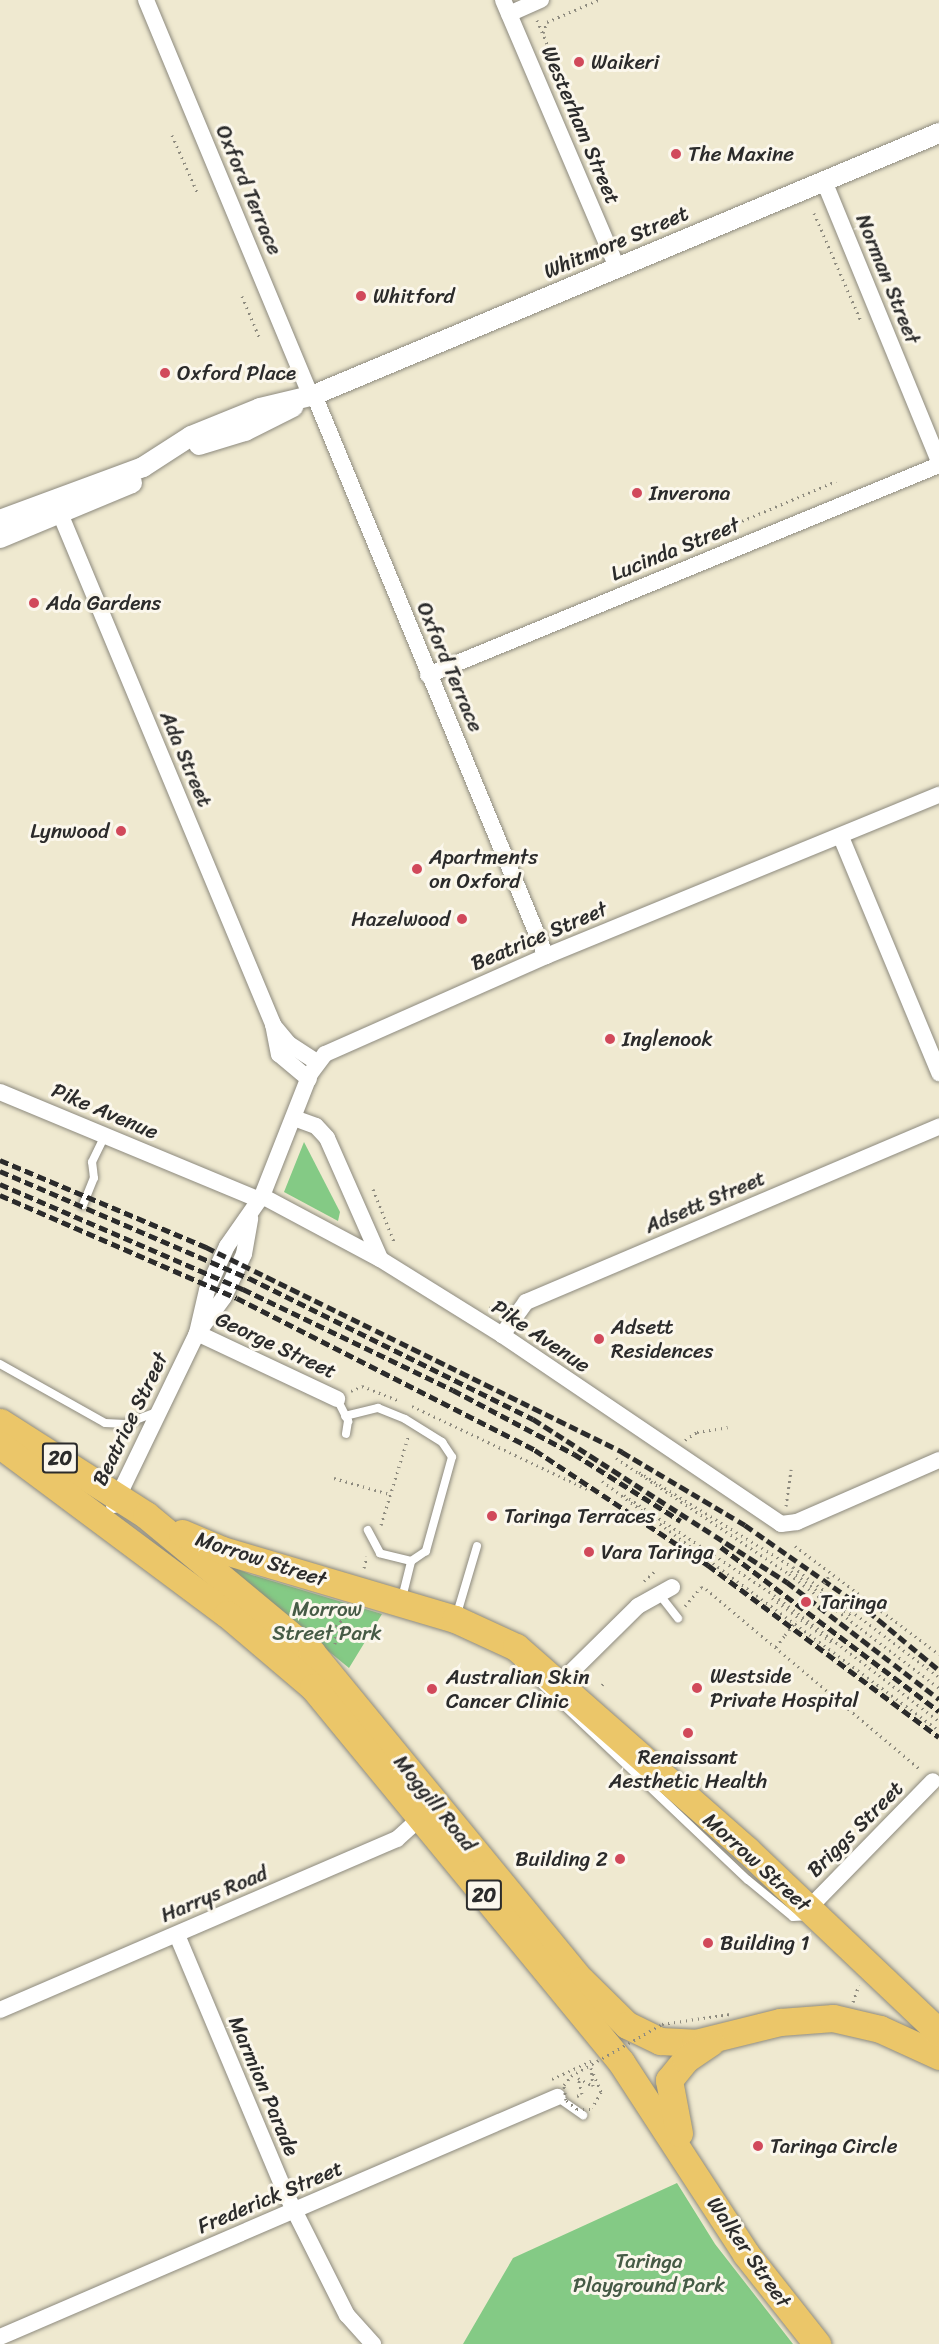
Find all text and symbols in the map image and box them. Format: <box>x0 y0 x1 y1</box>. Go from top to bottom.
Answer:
street label: Westerham Street <box>536 42 626 208</box>
place label: Waikeri <box>591 49 659 75</box>
marker: Waikeri <box>572 55 586 69</box>
street label: Oxford Terrace <box>210 121 288 259</box>
place label: The Maxine <box>688 141 793 167</box>
marker: The Maxine <box>669 147 683 161</box>
street label: Whitmore Street <box>540 200 692 284</box>
street label: Norman Street <box>850 210 926 348</box>
place label: Whitford <box>373 283 455 309</box>
marker: Whitford <box>354 289 368 303</box>
place label: Oxford Place <box>177 360 297 386</box>
marker: Oxford Place <box>158 366 172 380</box>
place label: Inverona <box>649 480 730 506</box>
marker: Inverona <box>630 486 644 500</box>
street label: Lucinda Street <box>607 512 743 586</box>
place label: Ada Gardens <box>46 590 162 616</box>
marker: Ada Gardens <box>27 596 41 610</box>
street label: Oxford Terrace <box>411 598 489 736</box>
street label: Ada Street <box>154 707 218 811</box>
place label: Lynwood <box>30 818 109 844</box>
marker: Lynwood <box>114 824 128 838</box>
place label: Apartments on Oxford <box>429 844 538 894</box>
marker: Apartments on Oxford <box>410 862 424 876</box>
street label: Beatrice Street <box>467 896 611 976</box>
place label: Hazelwood <box>351 906 450 932</box>
marker: Hazelwood <box>455 912 469 926</box>
place label: Inglenook <box>622 1026 713 1052</box>
marker: Inglenook <box>603 1032 617 1046</box>
street label: Pike Avenue <box>48 1077 162 1145</box>
street label: Adsett Street <box>641 1165 769 1239</box>
street label: Pike Avenue <box>487 1294 595 1378</box>
street label: George Street <box>212 1306 340 1384</box>
place label: Adsett Residences <box>611 1314 714 1364</box>
marker: Adsett Residences <box>592 1332 606 1346</box>
street label: Beatrice Street <box>87 1348 173 1490</box>
road number: 20 <box>40 1441 80 1475</box>
place label: Taringa Terraces <box>504 1503 655 1529</box>
marker: Taringa Terraces <box>485 1509 499 1523</box>
street label: Morrow Street <box>192 1526 330 1592</box>
place label: Vara Taringa <box>601 1539 714 1565</box>
marker: Vara Taringa <box>582 1545 596 1559</box>
place label: Taringa <box>820 1589 887 1615</box>
marker: Taringa <box>797 1593 815 1611</box>
park label: Morrow Street Park <box>272 1596 382 1646</box>
place label: Westside Private Hospital <box>710 1663 859 1713</box>
place label: Australian Skin Cancer Clinic <box>446 1664 590 1714</box>
marker: Westside Private Hospital <box>688 1679 706 1697</box>
marker: Australian Skin Cancer Clinic <box>423 1680 441 1698</box>
marker: Renaissant Aesthetic Health <box>679 1724 697 1742</box>
place label: Renaissant Aesthetic Health <box>609 1744 767 1794</box>
street label: Moggill Road <box>388 1750 482 1856</box>
street label: Briggs Street <box>802 1776 908 1882</box>
street label: Morrow Street <box>698 1807 816 1917</box>
place label: Building 2 <box>515 1846 608 1872</box>
marker: Building 2 <box>613 1852 627 1866</box>
street label: Harrys Road <box>157 1860 271 1928</box>
road number: 20 <box>464 1878 504 1912</box>
place label: Building 1 <box>720 1930 810 1956</box>
marker: Building 1 <box>701 1936 715 1950</box>
street label: Marmion Parade <box>223 2012 305 2160</box>
place label: Taringa Circle <box>770 2133 897 2159</box>
marker: Taringa Circle <box>751 2139 765 2153</box>
street label: Frederick Street <box>194 2155 346 2239</box>
street label: Walker Street <box>701 2192 797 2312</box>
park label: Taringa Playground Park <box>573 2248 725 2298</box>

